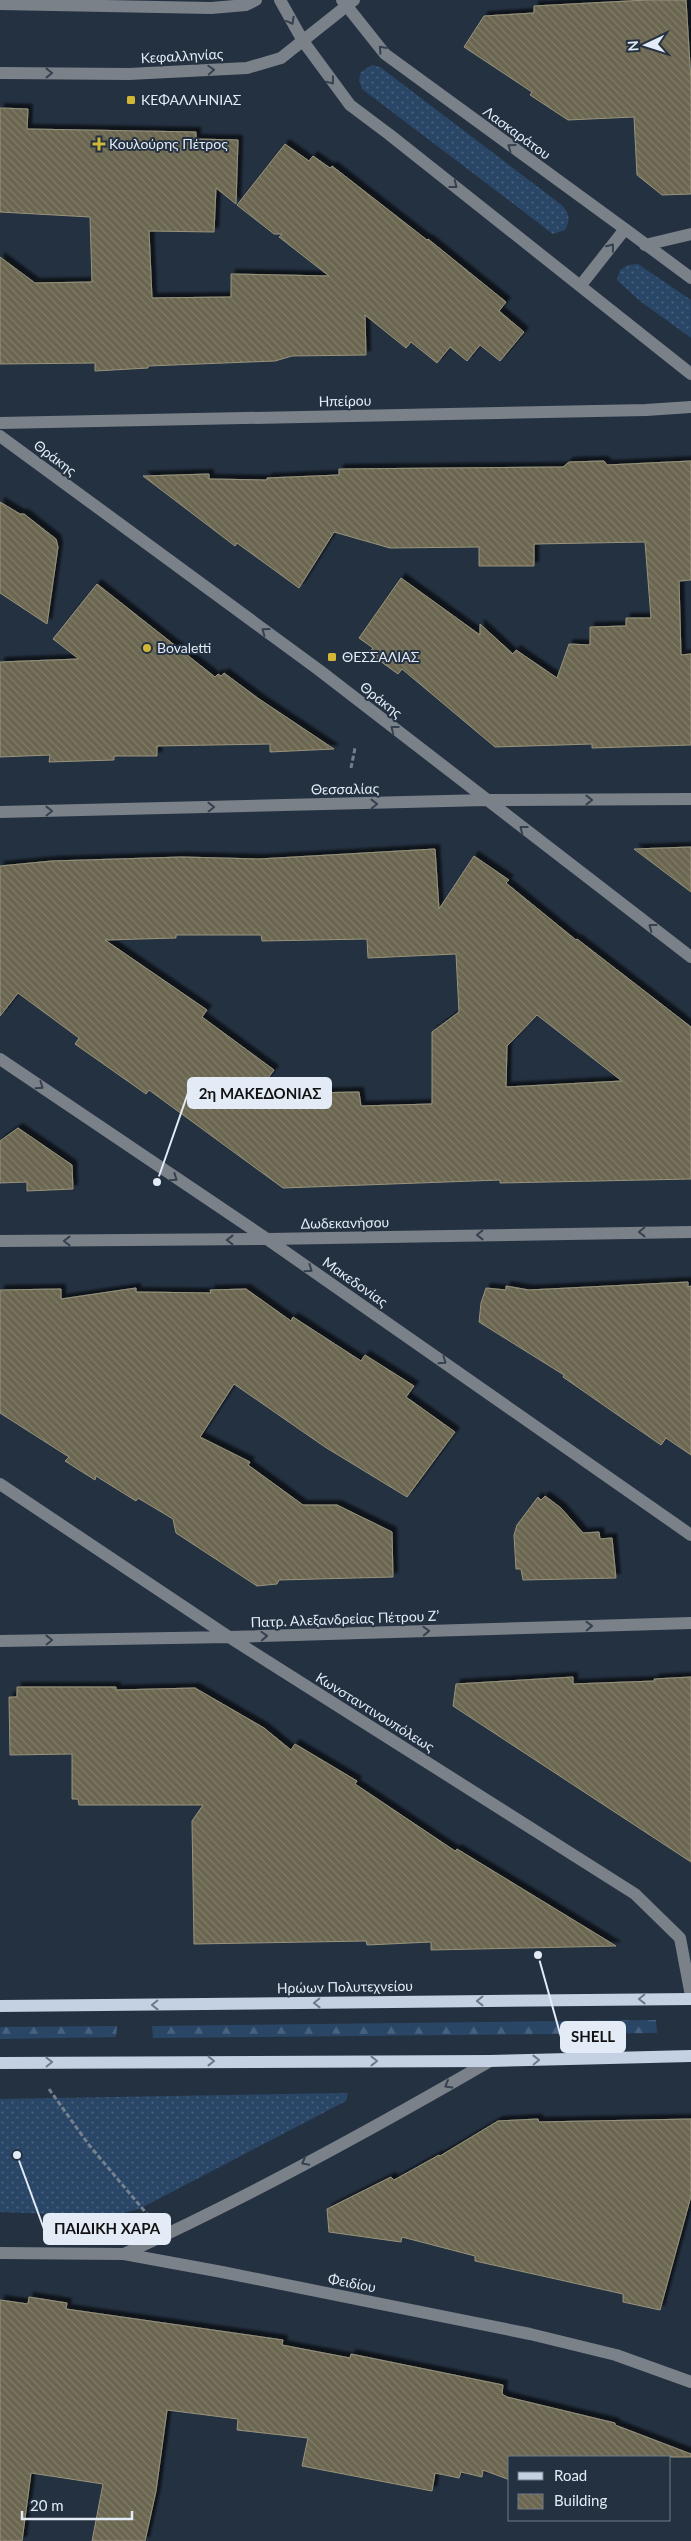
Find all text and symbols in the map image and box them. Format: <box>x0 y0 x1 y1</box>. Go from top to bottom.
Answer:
one-way arrow <box>285 15 295 24</box>
north arrow <box>621 20 671 70</box>
text: N <box>624 40 641 52</box>
street label: Κεφαλληνίας <box>140 45 224 66</box>
one-way arrow <box>379 46 388 55</box>
one-way arrow <box>208 65 215 75</box>
one-way arrow <box>45 68 53 78</box>
one-way arrow <box>325 75 334 85</box>
place label: ΚΕΦΑΛΛΗΝΙΑΣ <box>141 91 241 108</box>
marker: ΚΕΦΑΛΛΗΝΙΑΣ <box>125 94 137 106</box>
street label: Λασκαράτου <box>480 102 554 163</box>
place label: Κουλούρης Πέτρος <box>109 135 228 152</box>
marker: Κουλούρης Πέτρος <box>93 138 105 150</box>
one-way arrow <box>508 145 517 153</box>
one-way arrow <box>449 180 458 189</box>
one-way arrow <box>605 244 613 253</box>
street label: Ηπείρου <box>318 392 372 409</box>
street label: Θράκης <box>31 436 80 479</box>
one-way arrow <box>261 628 271 637</box>
place label: Bovaletti <box>157 639 211 656</box>
marker: Bovaletti <box>141 642 153 654</box>
place label: ΘΕΣΣΑΛΙΑΣ <box>342 648 419 665</box>
marker: ΘΕΣΣΑΛΙΑΣ <box>326 651 338 663</box>
street label: Θράκης <box>357 678 406 722</box>
one-way arrow <box>391 727 400 735</box>
street label: Θεσσαλίας <box>311 779 380 798</box>
one-way arrow <box>585 795 593 805</box>
one-way arrow <box>370 798 378 809</box>
one-way arrow <box>208 802 215 812</box>
one-way arrow <box>45 806 53 816</box>
one-way arrow <box>519 826 529 835</box>
one-way arrow <box>649 925 658 933</box>
callout: 2η ΜΑΚΕΔΟΝΙΑΣ <box>188 1078 331 1108</box>
one-way arrow <box>34 1080 44 1089</box>
text: 2η ΜΑΚΕΔΟΝΙΑΣ <box>199 1084 321 1102</box>
one-way arrow <box>169 1172 178 1181</box>
street label: Δωδεκανήσου <box>301 1213 389 1232</box>
one-way arrow <box>638 1227 646 1238</box>
one-way arrow <box>476 1230 484 1241</box>
one-way arrow <box>226 1235 234 1245</box>
one-way arrow <box>63 1236 71 1246</box>
street label: Μακεδονίας <box>320 1253 391 1310</box>
one-way arrow <box>304 1262 313 1272</box>
one-way arrow <box>437 1355 446 1364</box>
street label: Πατρ. Αλεξανδρείας Πέτρου Ζ’ <box>250 1607 440 1630</box>
one-way arrow <box>585 1621 593 1632</box>
one-way arrow <box>422 1626 430 1637</box>
one-way arrow <box>260 1631 268 1641</box>
one-way arrow <box>45 1635 53 1645</box>
street label: Κωνσταντινουπόλεως <box>313 1668 438 1755</box>
street label: Ηρώων Πολυτεχνείου <box>277 1977 413 1996</box>
one-way arrow <box>638 1994 646 2004</box>
one-way arrow <box>476 1996 484 2006</box>
one-way arrow <box>313 1998 321 2008</box>
one-way arrow <box>151 2000 158 2010</box>
callout: SHELL <box>561 2022 625 2052</box>
text: SHELL <box>571 2027 615 2045</box>
one-way arrow <box>532 2054 540 2065</box>
one-way arrow <box>370 2055 378 2066</box>
one-way arrow <box>208 2056 215 2066</box>
one-way arrow <box>45 2057 53 2067</box>
one-way arrow <box>444 2079 453 2089</box>
one-way arrow <box>301 2156 310 2166</box>
callout: ΠΑΙΔΙΚΗ ΧΑΡΑ <box>44 2214 170 2244</box>
text: ΠΑΙΔΙΚΗ ΧΑΡΑ <box>54 2219 161 2237</box>
street label: Φειδίου <box>327 2270 378 2295</box>
legend <box>508 2456 671 2521</box>
text: Road <box>554 2466 587 2484</box>
scale bar <box>22 2488 132 2520</box>
text: Building <box>554 2491 607 2509</box>
text: 20 m <box>30 2496 64 2514</box>

